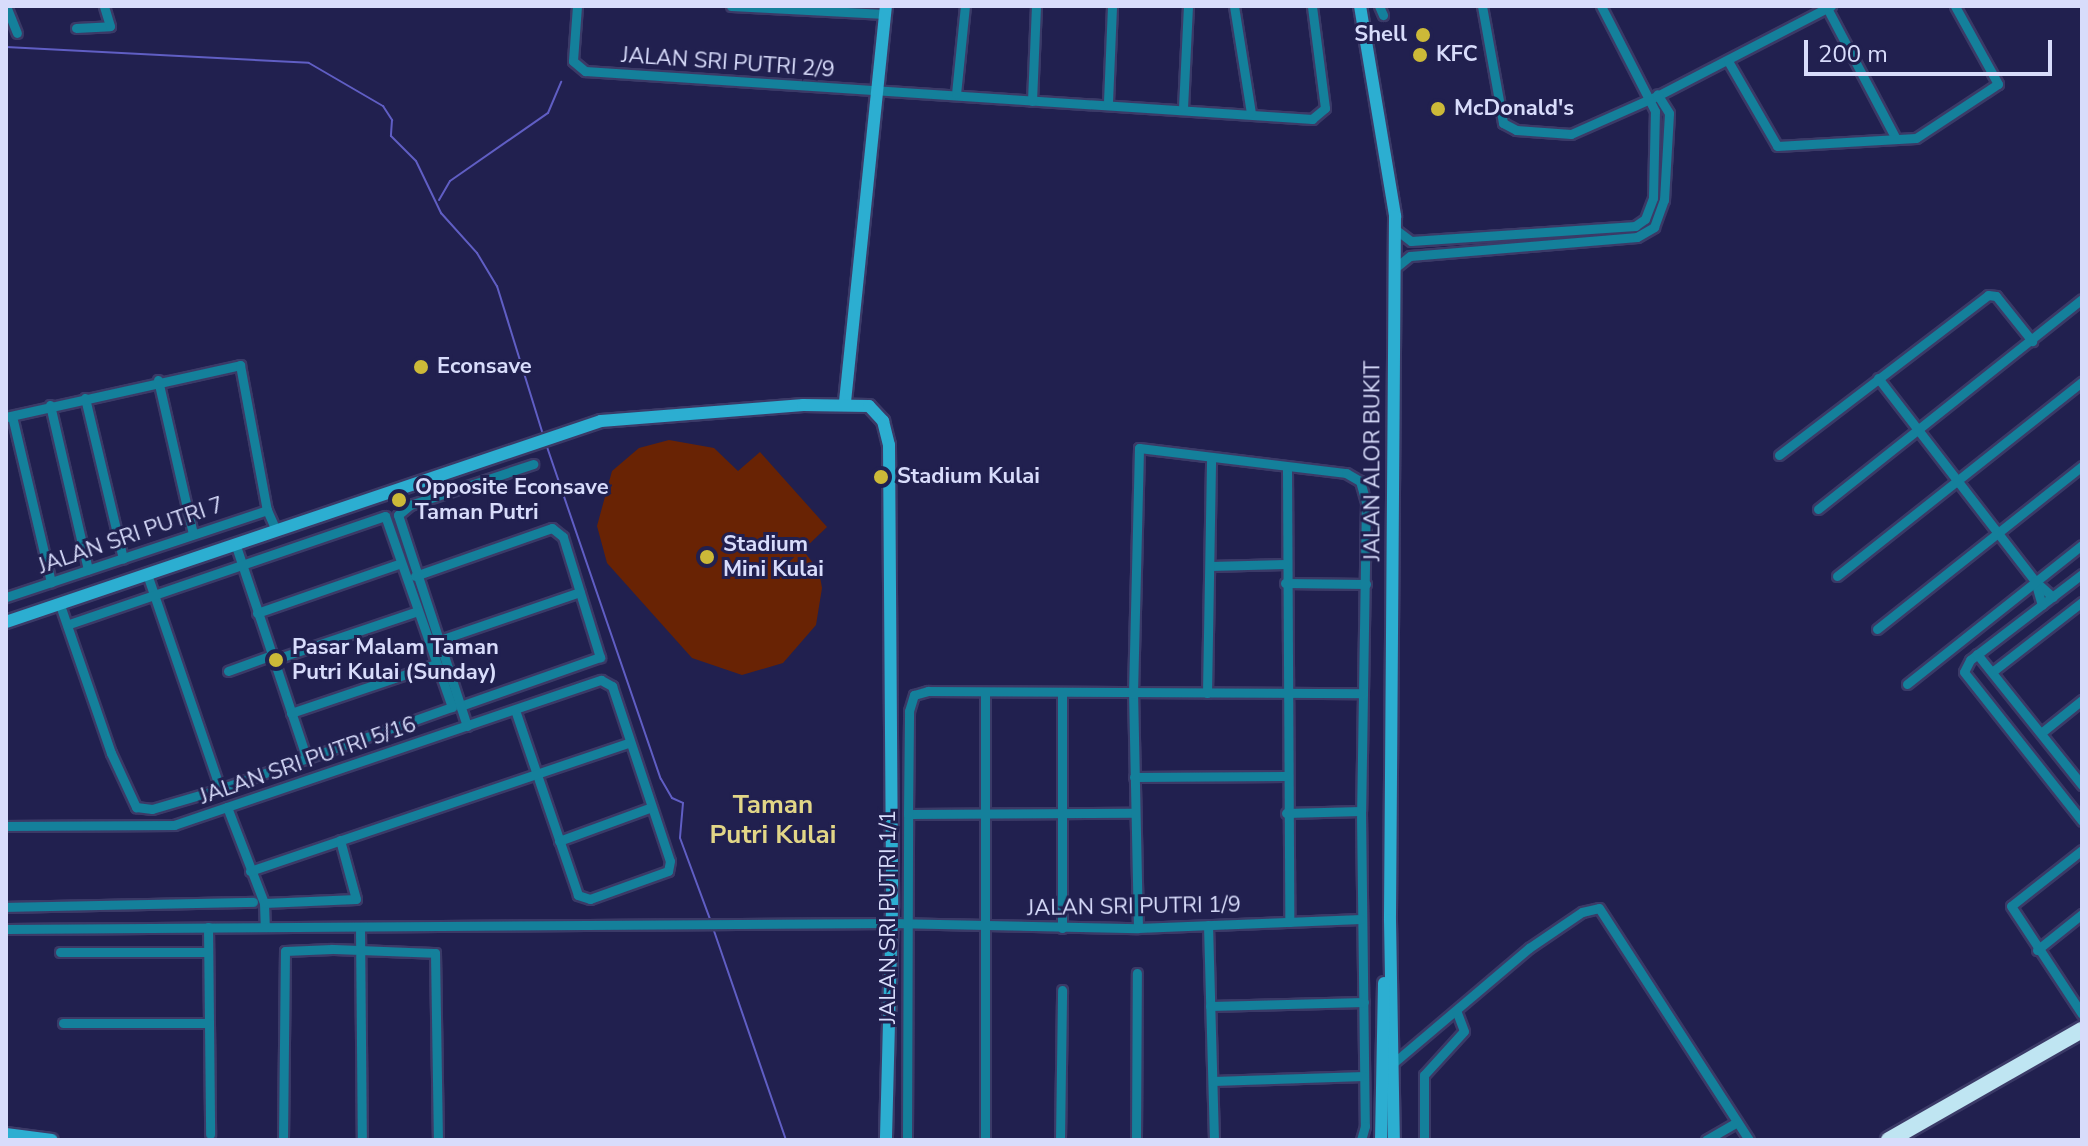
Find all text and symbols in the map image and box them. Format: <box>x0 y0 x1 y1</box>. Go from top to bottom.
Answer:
place label: Shell <box>1354 22 1407 48</box>
scale bar <box>1808 24 2056 74</box>
marker: Shell <box>1414 26 1432 44</box>
text: 200 m <box>1818 38 1888 70</box>
street label: JALAN SRI PUTRI 2/9 <box>620 42 836 84</box>
place label: KFC <box>1436 42 1478 68</box>
marker: KFC <box>1411 46 1429 64</box>
place label: McDonald's <box>1454 96 1574 122</box>
marker: McDonald's <box>1429 100 1447 118</box>
place label: Econsave <box>437 354 532 380</box>
marker: Econsave <box>412 358 430 376</box>
street label: JALAN ALOR BUKIT <box>1360 361 1386 561</box>
place label: Stadium Kulai <box>897 464 1040 490</box>
marker: Stadium Kulai <box>872 468 890 486</box>
place label: Opposite Econsave Taman Putri <box>415 474 609 526</box>
marker: Opposite Econsave Taman Putri <box>390 491 408 509</box>
street label: JALAN SRI PUTRI 7 <box>35 492 227 580</box>
place label: Stadium Mini Kulai <box>723 531 824 582</box>
marker: Stadium Mini Kulai <box>698 548 716 566</box>
place label: Pasar Malam Taman Putri Kulai (Sunday) <box>292 634 499 686</box>
marker: Pasar Malam Taman Putri Kulai (Sunday) <box>267 651 285 669</box>
street label: JALAN SRI PUTRI 5/16 <box>196 712 420 810</box>
district label: Taman Putri Kulai <box>710 789 836 850</box>
street label: JALAN SRI PUTRI 1/1 <box>876 810 902 1024</box>
street label: JALAN SRI PUTRI 1/9 <box>1027 892 1241 922</box>

